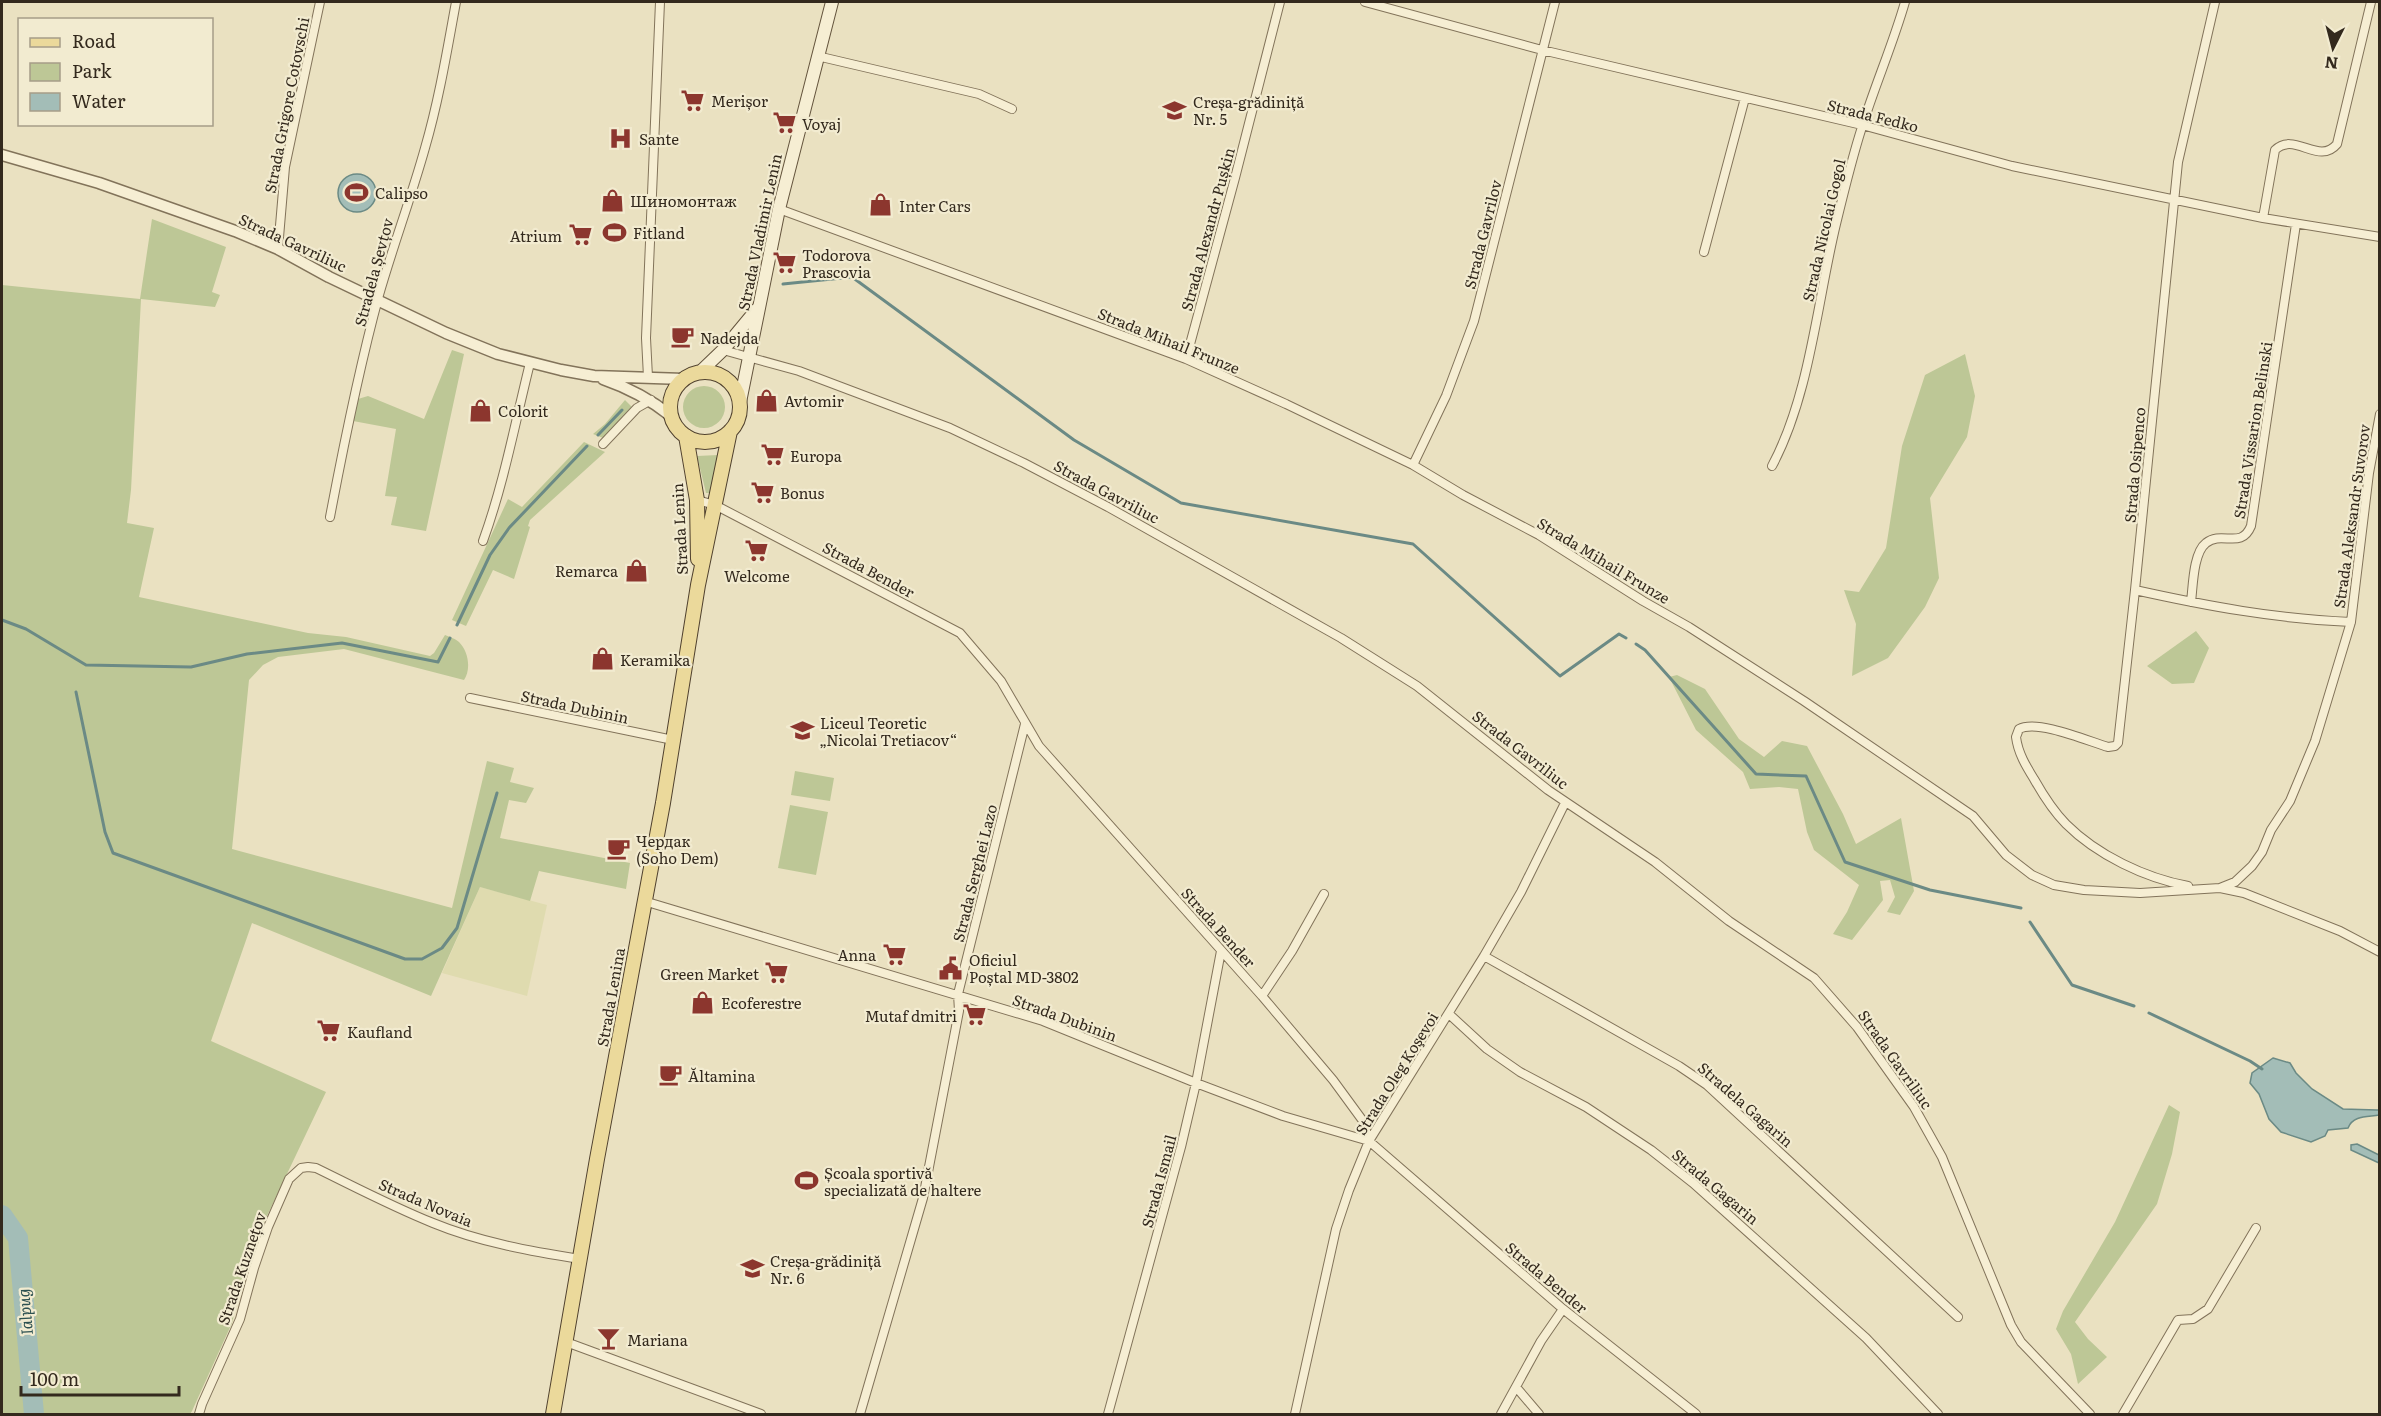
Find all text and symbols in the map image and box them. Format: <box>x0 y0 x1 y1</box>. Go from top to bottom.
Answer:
street label: Strada Grigore Cotovschi <box>258 15 314 195</box>
legend <box>18 18 213 126</box>
north arrow <box>2303 18 2363 78</box>
text: Road <box>72 27 116 54</box>
text: N <box>2323 51 2339 77</box>
text: Park <box>72 57 113 84</box>
text: Water <box>72 87 126 114</box>
supermarket icon: Merișor <box>680 87 706 113</box>
place label: Merișor <box>711 89 768 112</box>
place label: Creșa-grădiniță Nr. 5 <box>1193 90 1305 130</box>
street label: Strada Fedko <box>1825 93 1921 137</box>
school or university icon: Creșa-grădiniță Nr. 5 <box>1162 97 1188 123</box>
supermarket icon: Voyaj <box>771 110 797 136</box>
place label: Voyaj <box>802 112 841 135</box>
hospital icon: Sante <box>608 125 634 151</box>
place label: Sante <box>639 127 679 150</box>
street label: Strada Alexandr Pușkin <box>1174 145 1240 313</box>
street label: Strada Vladimir Lenin <box>731 151 787 313</box>
street label: Strada Nicolai Gogol <box>1795 156 1851 304</box>
street label: Strada Gavrilov <box>1457 177 1507 291</box>
sports icon: Calipso <box>344 179 370 205</box>
place label: Calipso <box>375 181 428 204</box>
shop icon: Шиномонтаж <box>599 187 625 213</box>
place label: Шиномонтаж <box>630 189 737 212</box>
shop icon: Inter Cars <box>868 192 894 218</box>
place label: Inter Cars <box>899 194 971 217</box>
street label: Strada Gavriliuc <box>235 207 351 277</box>
street label: Stradela Șevțov <box>348 215 399 329</box>
sports icon: Fitland <box>602 219 628 245</box>
place label: Fitland <box>633 221 685 244</box>
supermarket icon: Atrium <box>567 222 593 248</box>
place label: Atrium <box>510 224 562 247</box>
place label: Todorova Prascovia <box>802 243 872 283</box>
supermarket icon: Todorova Prascovia <box>771 250 797 276</box>
street label: Strada Mihail Frunze <box>1095 301 1244 379</box>
cafe icon: Nadejda <box>669 324 695 350</box>
place label: Nadejda <box>700 326 759 349</box>
street label: Strada Vissarion Belinski <box>2227 340 2277 520</box>
shop icon: Avtomir <box>753 387 779 413</box>
place label: Avtomir <box>784 389 844 412</box>
shop icon: Colorit <box>467 397 493 423</box>
place label: Colorit <box>498 399 548 422</box>
street label: Strada Osipenco <box>2117 406 2151 524</box>
street label: Strada Aleksandr Suvorov <box>2327 422 2375 610</box>
supermarket icon: Europa <box>759 442 785 468</box>
place label: Europa <box>790 444 843 467</box>
street label: Strada Gavriliuc <box>1050 453 1164 529</box>
supermarket icon: Bonus <box>749 479 775 505</box>
place label: Bonus <box>780 481 825 504</box>
street label: Strada Lenin <box>665 482 693 576</box>
street label: Strada Mihail Frunze <box>1533 511 1675 609</box>
street label: Strada Bender <box>819 535 919 603</box>
supermarket icon: Welcome <box>744 538 770 564</box>
shop icon: Remarca <box>623 557 649 583</box>
place label: Remarca <box>555 559 619 582</box>
place label: Welcome <box>724 564 790 587</box>
shop icon: Keramika <box>589 646 615 672</box>
place label: Keramika <box>620 648 691 671</box>
street label: Strada Dubinin <box>519 683 631 729</box>
street label: Strada Gavriliuc <box>1468 704 1574 794</box>
place label: Liceul Teoretic „Nicolai Tretiacov“ <box>820 711 957 751</box>
school or university icon: Liceul Teoretic „Nicolai Tretiacov“ <box>789 718 815 744</box>
street label: Strada Serghei Lazo <box>946 802 1002 944</box>
place label: Чердак (Soho Dem) <box>636 829 719 869</box>
cafe icon: Чердак (Soho Dem) <box>605 836 631 862</box>
street label: Strada Bender <box>1177 882 1261 972</box>
supermarket icon: Anna <box>881 941 907 967</box>
place label: Anna <box>837 943 877 966</box>
street label: Strada Lenina <box>590 945 630 1048</box>
place label: Oficiul Poștal MD-3802 <box>969 948 1079 988</box>
public building icon: Oficiul Poștal MD-3802 <box>938 955 964 981</box>
supermarket icon: Green Market <box>764 960 790 986</box>
place label: Green Market <box>660 962 759 985</box>
street label: Strada Dubinin <box>1010 987 1120 1047</box>
shop icon: Ecoferestre <box>690 989 716 1015</box>
place label: Ecoferestre <box>721 991 802 1014</box>
supermarket icon: Mutaf dmitri <box>962 1002 988 1028</box>
place label: Mutaf dmitri <box>865 1004 957 1027</box>
street label: Strada Gavriliuc <box>1853 1005 1939 1114</box>
street label: Strada Oleg Koşevoi <box>1349 1007 1443 1139</box>
supermarket icon: Kaufland <box>316 1018 342 1044</box>
place label: Kaufland <box>347 1020 412 1043</box>
street label: Stradela Gagarin <box>1693 1056 1799 1152</box>
cafe icon: Ăltamina <box>657 1062 683 1088</box>
place label: Ăltamina <box>688 1064 756 1087</box>
street label: Strada Ismail <box>1135 1132 1181 1230</box>
street label: Strada Gagarin <box>1667 1143 1765 1229</box>
place label: Școala sportivă specializată de haltere <box>824 1161 982 1201</box>
sports icon: Școala sportivă specializată de haltere <box>793 1168 819 1194</box>
street label: Strada Novaia <box>375 1172 477 1232</box>
street label: Strada Kuznețov <box>211 1208 271 1328</box>
street label: Strada Bender <box>1501 1236 1593 1318</box>
place label: Creșa-grădiniță Nr. 6 <box>770 1249 882 1289</box>
school or university icon: Creșa-grădiniță Nr. 6 <box>739 1256 765 1282</box>
water label: Ialpug <box>10 1288 38 1336</box>
bar icon: Mariana <box>596 1326 622 1352</box>
place label: Mariana <box>627 1328 689 1351</box>
scale bar <box>21 1359 178 1397</box>
text: 100 m <box>30 1365 79 1392</box>

